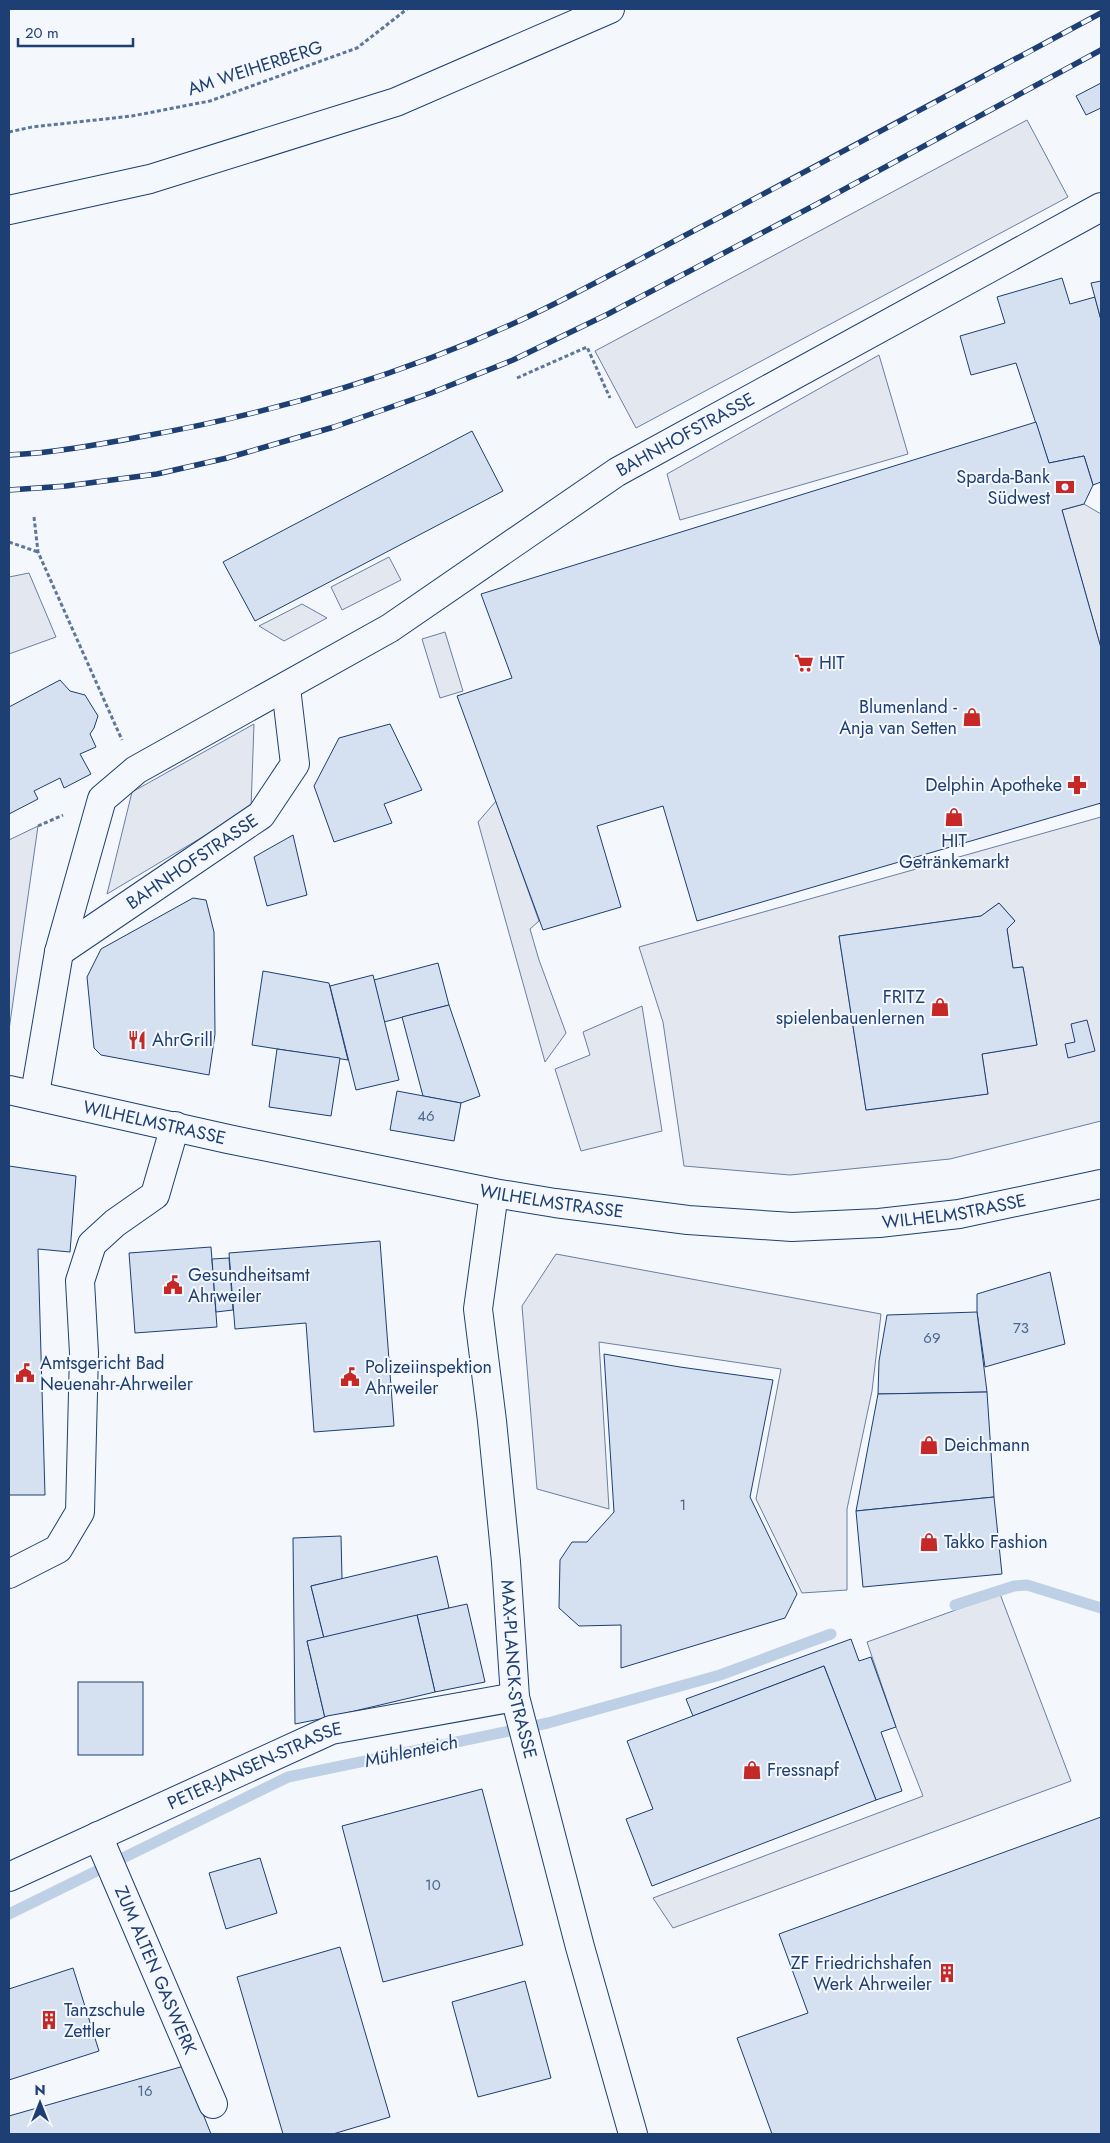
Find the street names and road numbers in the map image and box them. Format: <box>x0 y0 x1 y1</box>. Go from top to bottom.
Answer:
street label: AM WEIHERBERG <box>184 34 326 102</box>
street label: BAHNHOFSTRASSE <box>611 386 759 483</box>
street label: BAHNHOFSTRASSE <box>121 808 263 916</box>
street label: WILHELMSTRASSE <box>80 1094 228 1151</box>
street label: WILHELMSTRASSE <box>477 1177 625 1225</box>
street label: WILHELMSTRASSE <box>881 1187 1029 1236</box>
street label: MAX-PLANCK-STRASSE <box>494 1579 544 1762</box>
street label: PETER-JANSEN-STRASSE <box>163 1715 344 1816</box>
street label: ZUM ALTEN GASWERK <box>108 1882 203 2059</box>

